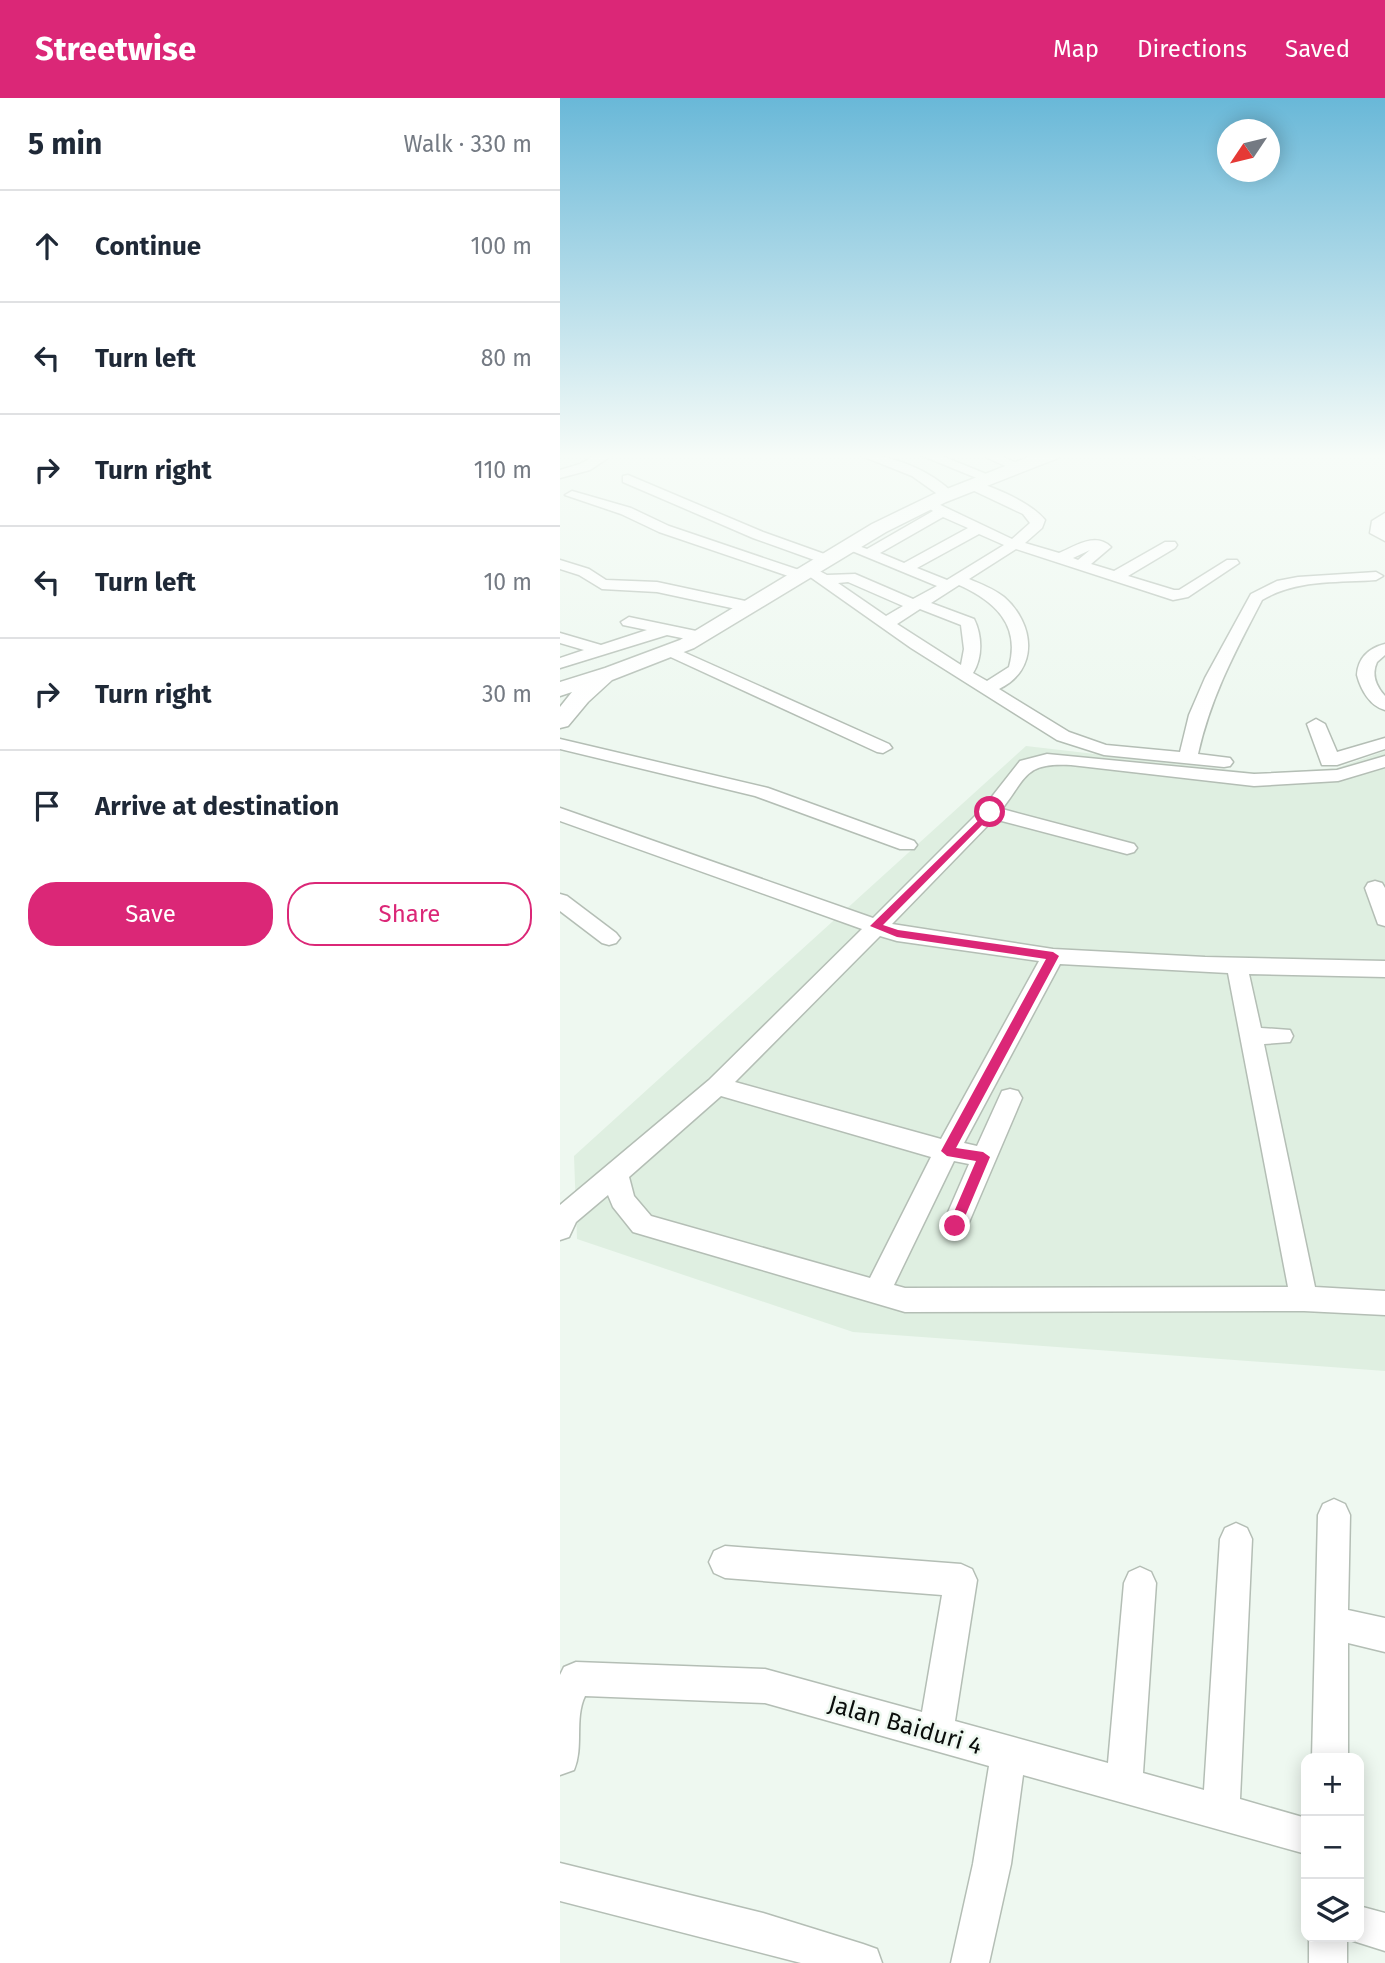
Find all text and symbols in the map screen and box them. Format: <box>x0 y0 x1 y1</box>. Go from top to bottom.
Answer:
text: Streetwise <box>35 29 196 69</box>
text: Map <box>1053 35 1099 63</box>
text: Directions <box>1137 35 1247 63</box>
text: Saved <box>1285 35 1350 63</box>
north arrow <box>1217 119 1280 182</box>
text: 5 min <box>28 126 102 162</box>
text: Walk · 330 m <box>404 130 532 158</box>
icon: ahead <box>28 227 66 265</box>
text: Continue <box>95 231 201 262</box>
text: 100 m <box>471 232 532 260</box>
icon: left <box>28 339 66 377</box>
text: Turn left <box>95 343 196 374</box>
text: 80 m <box>481 344 532 372</box>
icon: right <box>28 451 66 489</box>
text: Turn right <box>95 455 212 486</box>
text: 110 m <box>474 456 532 484</box>
icon: left <box>28 563 66 601</box>
text: Turn left <box>95 567 196 598</box>
text: 10 m <box>483 568 532 596</box>
icon: right <box>28 675 66 713</box>
text: Turn right <box>95 679 212 710</box>
text: 30 m <box>482 680 532 708</box>
icon: arrive <box>28 787 66 825</box>
text: Arrive at destination <box>95 791 339 822</box>
route start <box>974 796 1005 827</box>
button: Save <box>28 882 273 946</box>
button: Share <box>287 882 532 946</box>
route end <box>939 1210 970 1241</box>
street label: Jalan Baiduri 4 <box>825 1690 985 1760</box>
map controls <box>1301 1753 1364 1942</box>
button: + <box>1301 1753 1364 1816</box>
button: − <box>1301 1816 1364 1879</box>
button: layers <box>1301 1879 1364 1942</box>

